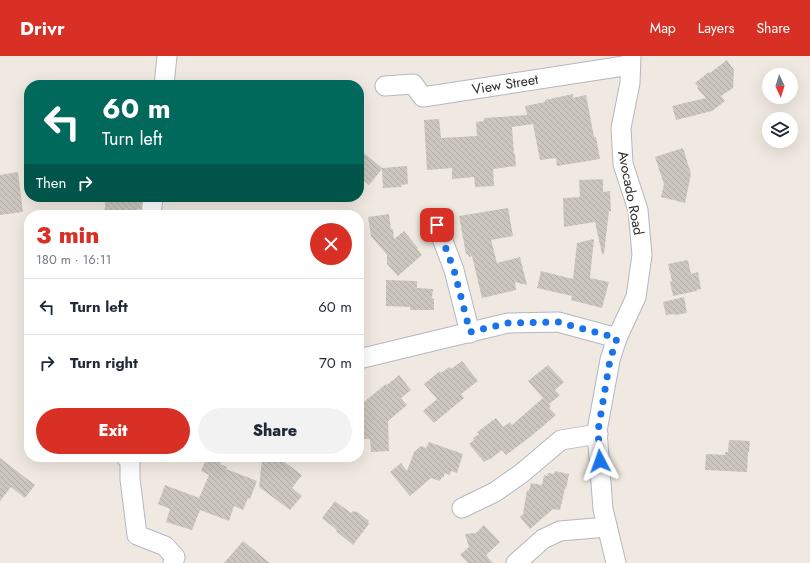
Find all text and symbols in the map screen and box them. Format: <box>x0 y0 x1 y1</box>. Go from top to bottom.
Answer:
text: Drivr <box>20 15 65 42</box>
text: Map <box>650 18 676 38</box>
text: Layers <box>698 18 734 38</box>
text: Share <box>756 18 790 38</box>
north arrow <box>762 68 798 104</box>
map controls <box>762 68 798 148</box>
street label: View Street <box>470 69 540 99</box>
text: 60 m <box>102 88 171 129</box>
icon: left <box>36 96 88 148</box>
button: layers <box>762 112 798 148</box>
text: Turn left <box>102 126 162 152</box>
street label: Avocado Road <box>613 149 649 237</box>
text: Then <box>36 172 66 194</box>
icon: right <box>74 172 96 194</box>
pin <box>420 208 454 242</box>
icon: arrive <box>426 214 448 236</box>
text: 3 min <box>36 217 100 252</box>
button: close <box>310 223 352 265</box>
text: 180 m · 16:11 <box>36 250 111 269</box>
icon: left <box>36 296 58 318</box>
text: Turn left <box>70 296 128 318</box>
text: 60 m <box>318 296 352 318</box>
icon: right <box>36 352 58 374</box>
text: Turn right <box>70 352 138 374</box>
text: 70 m <box>319 352 352 374</box>
button: Exit <box>36 408 190 454</box>
button: Share <box>198 408 352 454</box>
position arrow <box>579 440 621 482</box>

